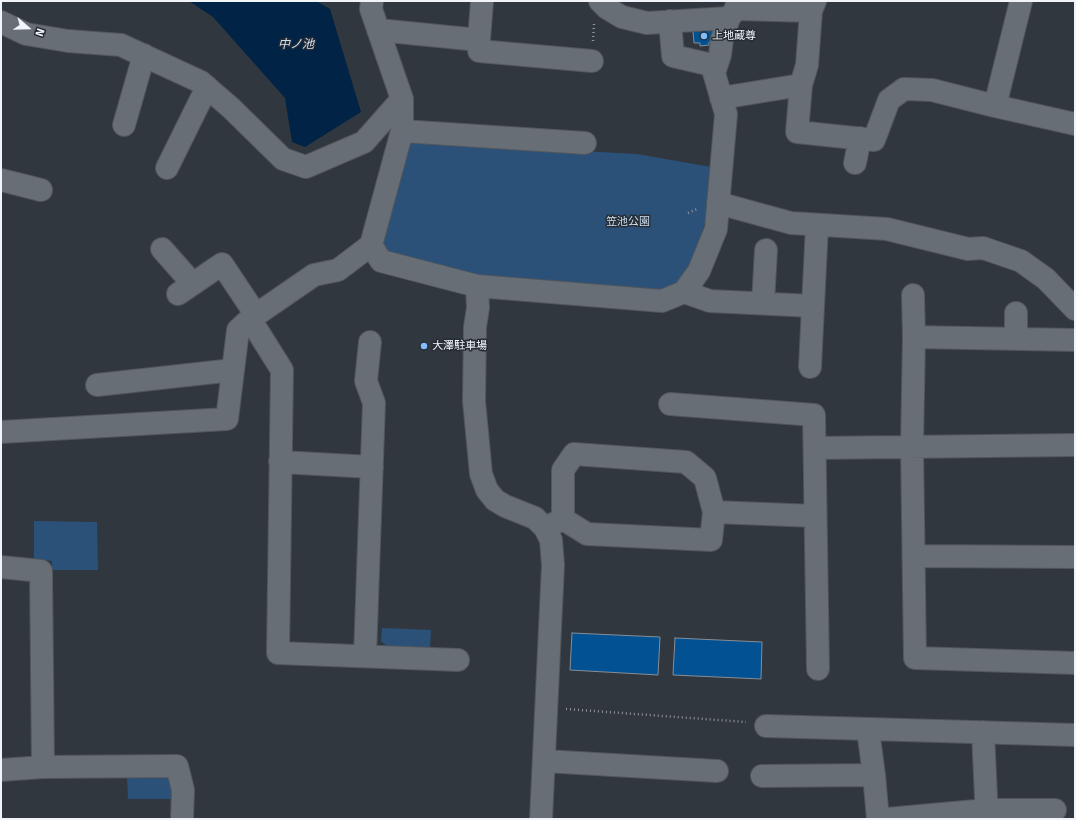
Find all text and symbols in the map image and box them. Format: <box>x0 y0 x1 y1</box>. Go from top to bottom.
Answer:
north arrow <box>8 8 48 48</box>
text: N <box>32 26 47 38</box>
place label: 上地蔵尊 <box>712 29 756 43</box>
marker: 上地蔵尊 <box>699 31 709 41</box>
water label: 中ノ池 <box>278 38 314 52</box>
park label: 笠池公園 <box>606 215 650 229</box>
place label: 大澤駐車場 <box>432 339 487 353</box>
marker: 大澤駐車場 <box>419 341 429 351</box>

